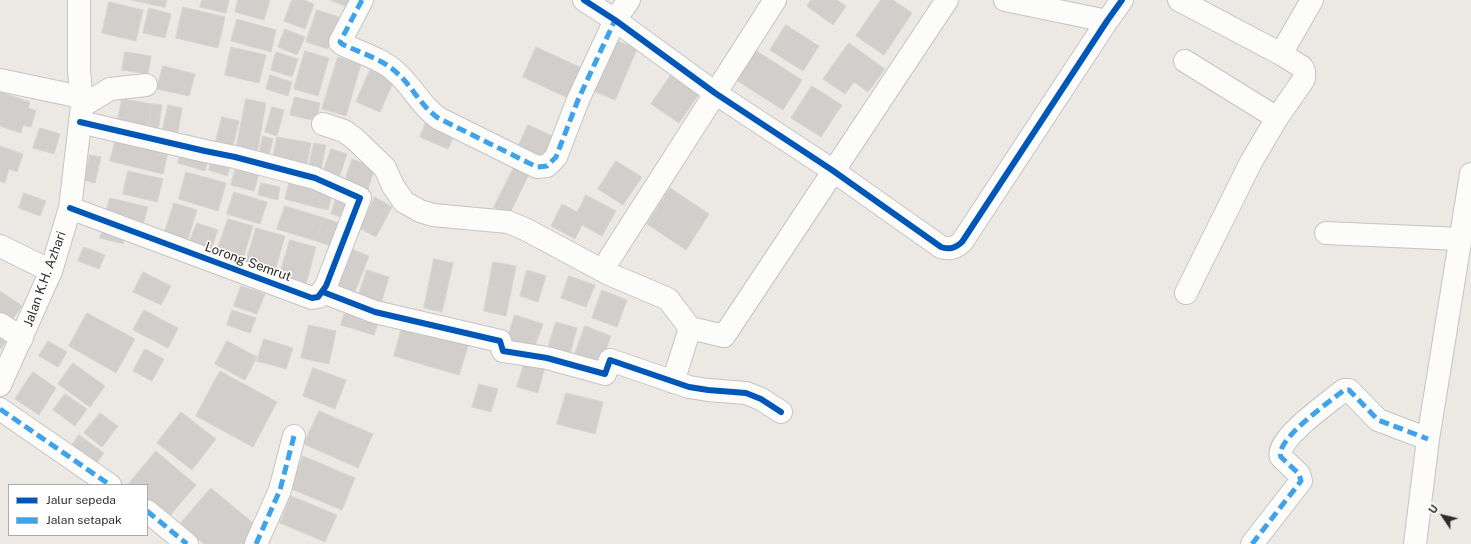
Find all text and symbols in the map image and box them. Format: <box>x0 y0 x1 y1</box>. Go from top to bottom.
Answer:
street label: Jalan K.H. Azhari <box>21 229 69 329</box>
street label: Lorong Semrut <box>203 239 293 285</box>
legend <box>8 484 148 536</box>
text: Jalur sepeda <box>46 493 116 507</box>
north arrow <box>1423 496 1463 536</box>
text: U <box>1426 502 1440 516</box>
text: Jalan setapak <box>46 513 122 527</box>

